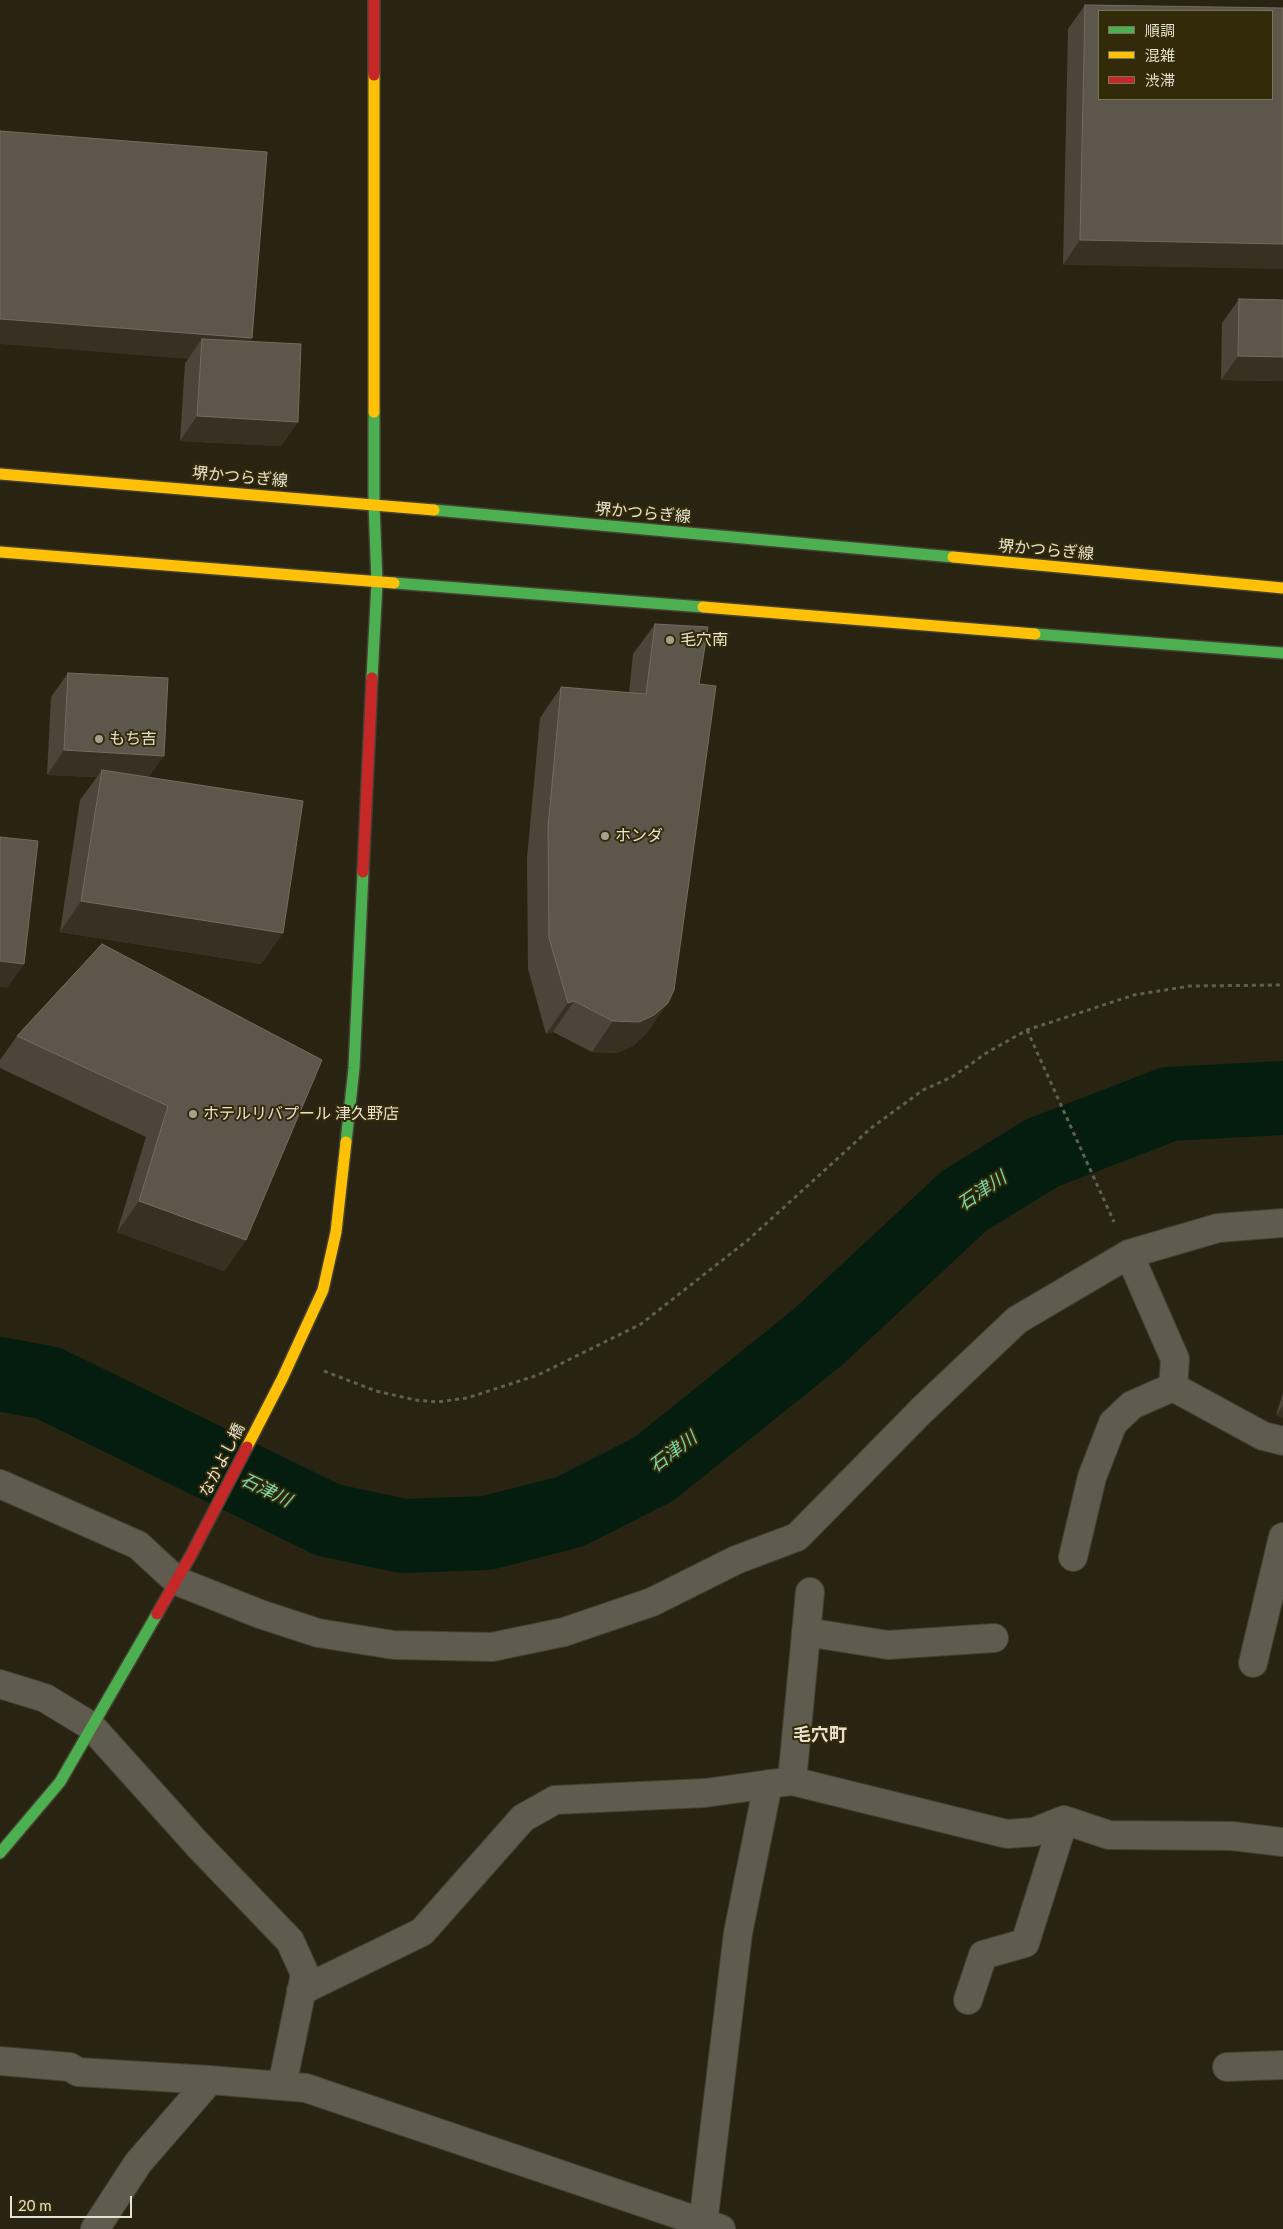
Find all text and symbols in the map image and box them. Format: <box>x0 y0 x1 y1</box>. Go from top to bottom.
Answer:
legend <box>1098 10 1273 100</box>
text: 順調 <box>1145 21 1175 39</box>
text: 混雑 <box>1145 46 1175 64</box>
text: 渋滞 <box>1145 71 1175 89</box>
street label: 堺かつらぎ線 <box>191 463 289 491</box>
street label: 堺かつらぎ線 <box>594 499 692 527</box>
street label: 堺かつらぎ線 <box>997 536 1095 564</box>
place label: 毛穴南 <box>680 630 728 650</box>
marker: 毛穴南 <box>664 634 676 646</box>
place label: もち吉 <box>109 729 157 749</box>
marker: もち吉 <box>93 733 105 745</box>
place label: ホンダ <box>615 826 663 846</box>
marker: ホンダ <box>599 830 611 842</box>
place label: ホテルリバプール 津久野店 <box>203 1104 399 1124</box>
marker: ホテルリバプール 津久野店 <box>187 1108 199 1120</box>
water label: 石津川 <box>954 1167 1010 1215</box>
street label: なかよし橋 <box>195 1420 249 1500</box>
water label: 石津川 <box>645 1427 701 1477</box>
water label: 石津川 <box>237 1468 295 1512</box>
district label: 毛穴町 <box>793 1724 847 1746</box>
scale bar <box>12 2186 135 2218</box>
text: 20 m <box>18 2196 52 2214</box>

